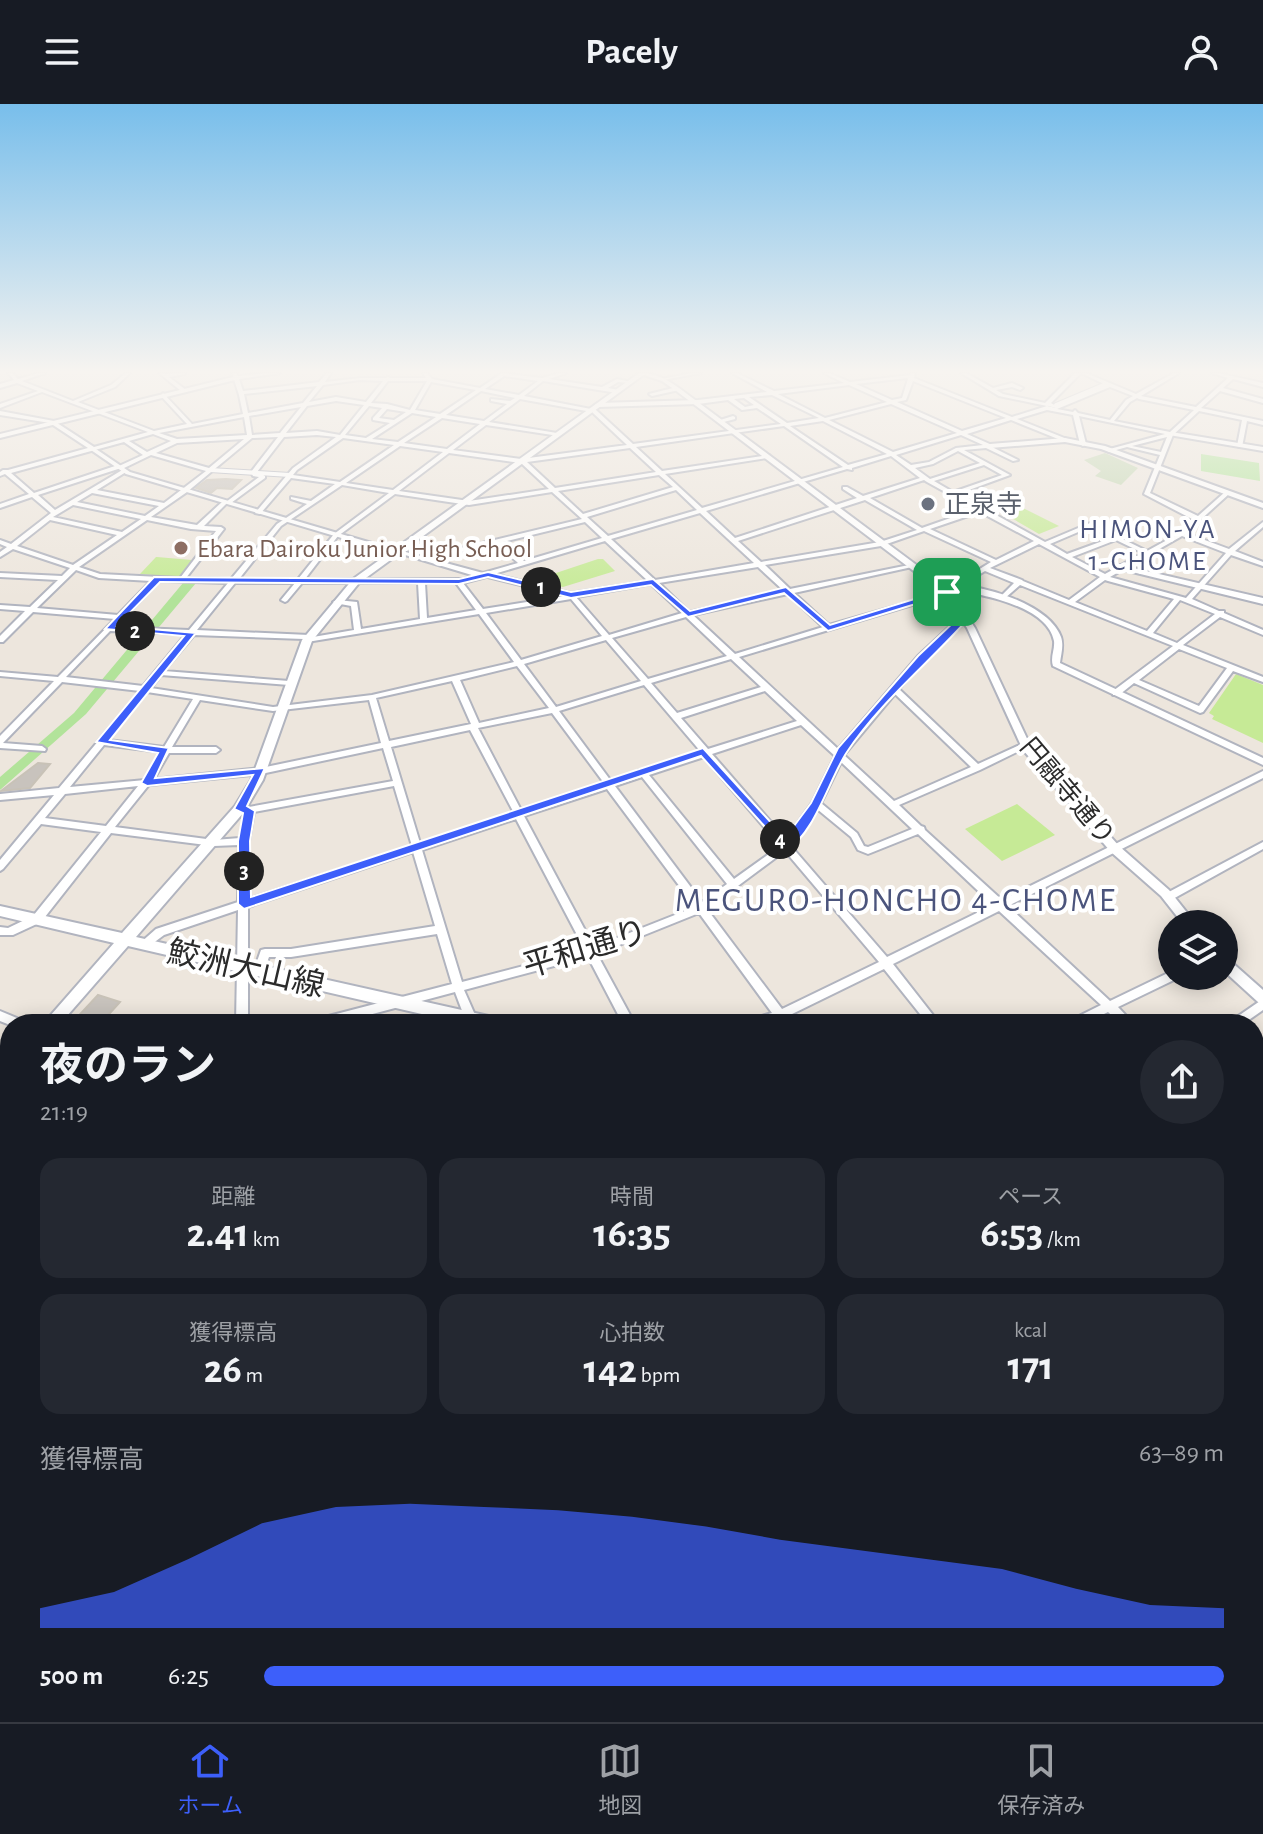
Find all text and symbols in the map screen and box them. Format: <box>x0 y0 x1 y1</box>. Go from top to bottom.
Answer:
icon: menu <box>40 30 84 74</box>
icon: person <box>1179 30 1223 74</box>
text: Pacely <box>585 34 678 70</box>
place label: 正泉寺 <box>944 491 1022 518</box>
marker: 正泉寺 <box>919 495 937 513</box>
district label: HIMON-YA 1-CHOME <box>1079 516 1217 576</box>
place label: Ebara Dairoku Junior High School <box>197 536 532 562</box>
marker: Ebara Dairoku Junior High School <box>172 539 190 557</box>
pin <box>913 558 981 626</box>
pin: 1 <box>521 567 561 607</box>
icon: arrive <box>925 570 969 614</box>
text: 1 <box>537 576 545 598</box>
pin: 2 <box>115 611 155 651</box>
text: 2 <box>130 620 140 642</box>
street label: 円融寺通り <box>1015 733 1120 850</box>
pin: 4 <box>760 819 800 859</box>
text: 4 <box>774 828 786 850</box>
pin: 3 <box>224 851 264 891</box>
text: 3 <box>239 860 249 882</box>
district label: MEGURO-HONCHO 4-CHOME <box>675 884 1117 918</box>
map controls <box>1158 910 1238 990</box>
button: layers <box>1158 910 1238 990</box>
street label: 平和通り <box>519 914 651 983</box>
street label: 鮫洲大山線 <box>164 933 328 1003</box>
button: share <box>1140 1040 1224 1124</box>
text: 夜のラン <box>40 1045 216 1089</box>
text: 21:19 <box>40 1099 88 1125</box>
text: 距離 <box>211 1186 255 1208</box>
text: 時間 <box>610 1186 654 1208</box>
text: ペース <box>998 1186 1063 1208</box>
text: 2.41 <box>186 1214 249 1254</box>
text: 16:35 <box>593 1214 671 1254</box>
text: 6:53 <box>980 1214 1043 1254</box>
text: km <box>249 1228 280 1250</box>
text: /km <box>1043 1228 1081 1250</box>
text: kcal <box>1014 1319 1047 1341</box>
text: 獲得標高 <box>189 1322 277 1344</box>
text: 心拍数 <box>599 1322 665 1344</box>
text: 171 <box>1008 1347 1054 1387</box>
text: 26 <box>204 1350 242 1390</box>
text: 142 <box>584 1350 637 1390</box>
text: m <box>242 1364 263 1386</box>
text: bpm <box>637 1364 680 1386</box>
text: 63–89 m <box>1139 1440 1224 1466</box>
text: 獲得標高 <box>40 1447 144 1473</box>
text: 500 m <box>40 1663 103 1689</box>
text: 6:25 <box>168 1663 209 1689</box>
tab: ホーム <box>178 1739 243 1819</box>
tab: 地図 <box>598 1739 642 1819</box>
tab: 保存済み <box>997 1739 1085 1819</box>

